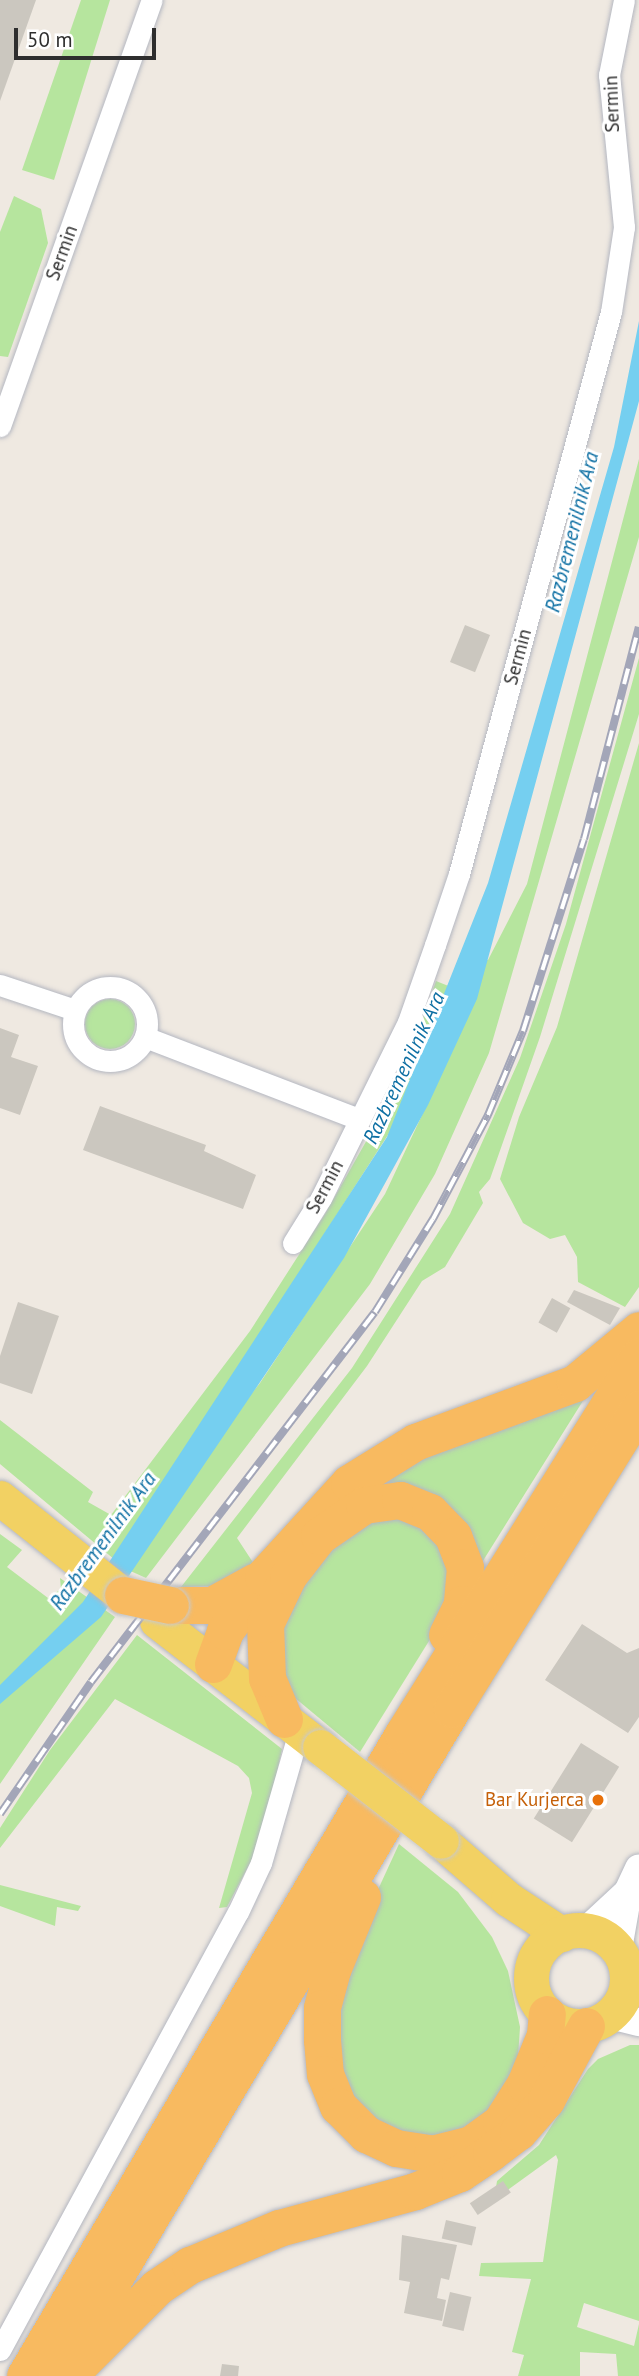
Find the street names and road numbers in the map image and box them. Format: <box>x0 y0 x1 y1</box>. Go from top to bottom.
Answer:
street label: Sermin <box>600 75 624 133</box>
street label: Sermin <box>42 222 82 284</box>
street label: Sermin <box>500 626 536 688</box>
street label: Sermin <box>302 1156 348 1218</box>

